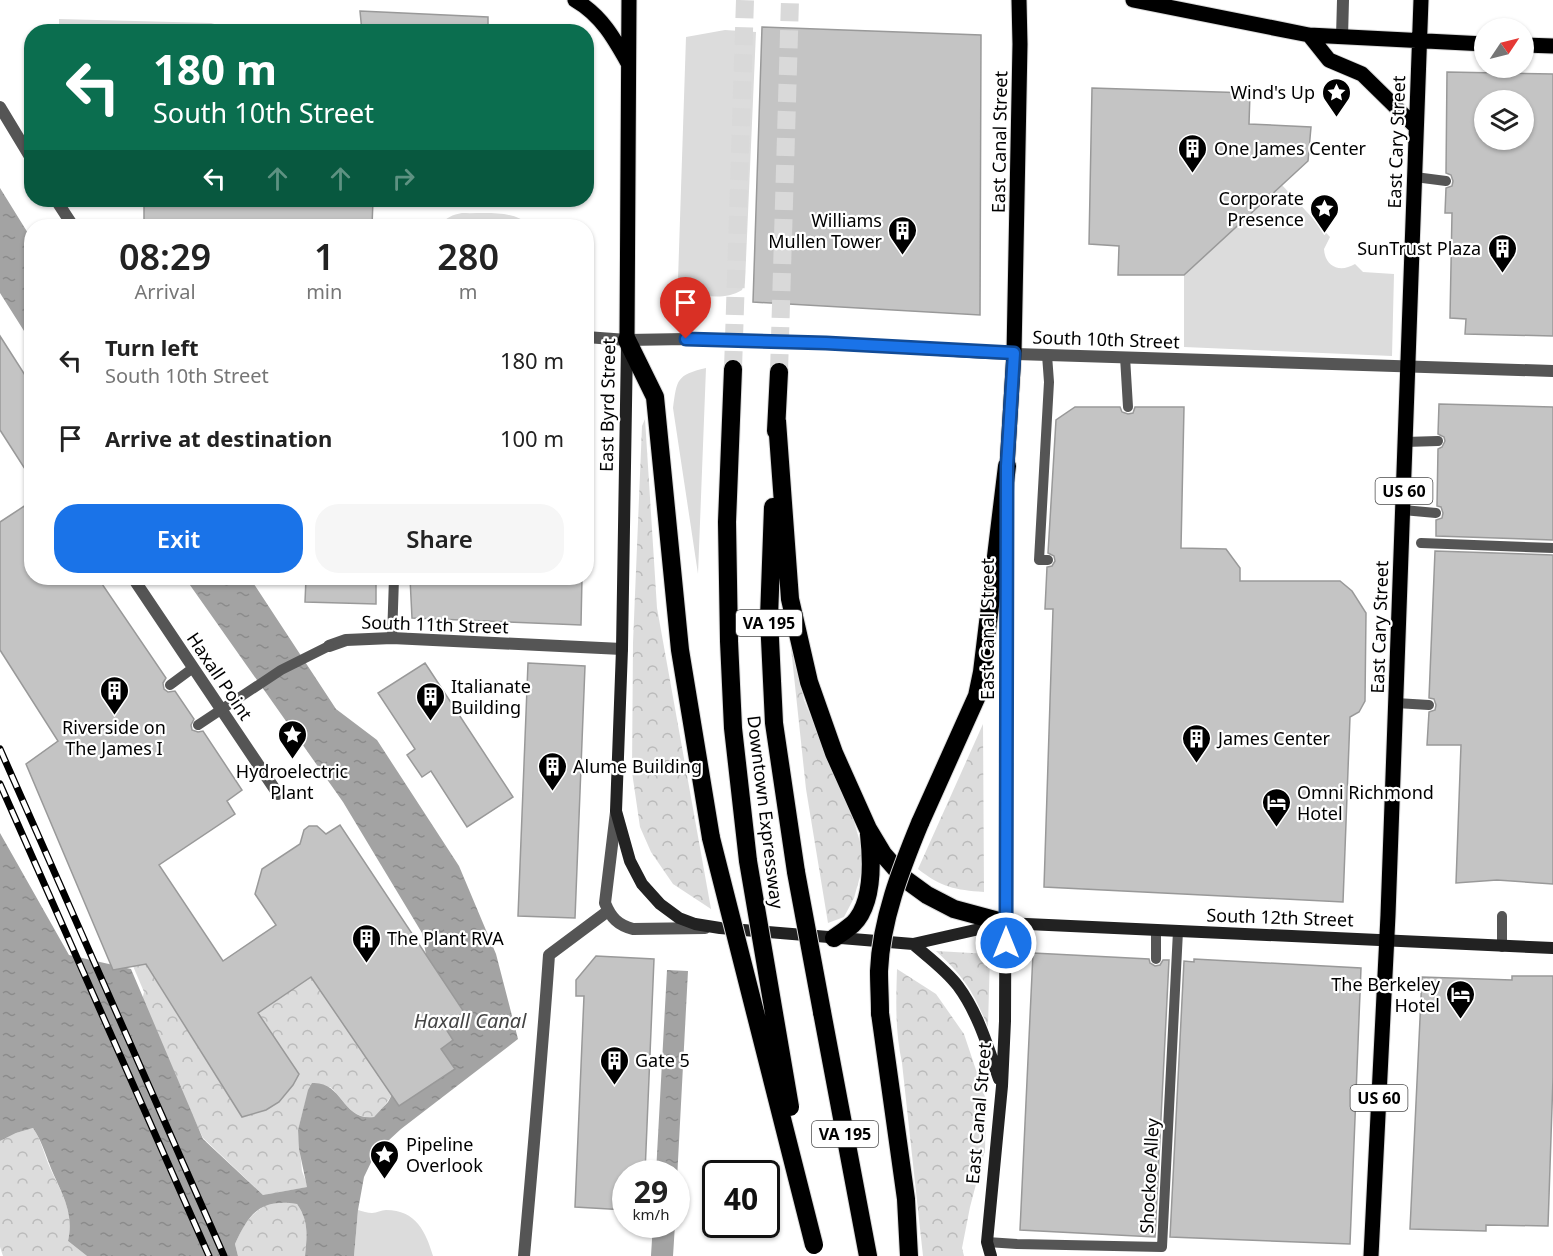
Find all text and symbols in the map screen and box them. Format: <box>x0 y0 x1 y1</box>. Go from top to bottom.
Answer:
north arrow <box>1474 18 1534 78</box>
map controls <box>1474 18 1534 150</box>
text: 180 m <box>153 40 277 97</box>
icon: left <box>54 48 132 126</box>
street label: East Canal Street <box>986 70 1012 213</box>
street label: East Cary Street <box>1382 75 1410 209</box>
place icon: Wind's Up <box>1320 76 1352 118</box>
place label: Wind's Up <box>1230 80 1315 104</box>
button: layers <box>1474 90 1534 150</box>
text: South 10th Street <box>153 94 374 131</box>
building icon: One James Center <box>1177 132 1209 174</box>
place label: One James Center <box>1214 136 1367 160</box>
icon: left <box>198 162 231 195</box>
icon: ahead <box>261 162 294 195</box>
icon: ahead <box>324 162 357 195</box>
icon: right <box>387 162 420 195</box>
place label: Corporate Presence <box>1219 186 1304 231</box>
place icon: Corporate Presence <box>1309 192 1341 234</box>
place label: Williams Mullen Tower <box>768 208 883 253</box>
building icon: Williams Mullen Tower <box>887 214 919 256</box>
text: 08:29 <box>119 232 211 281</box>
text: 1 <box>314 232 335 281</box>
text: 280 <box>437 232 499 281</box>
building icon: SunTrust Plaza <box>1486 232 1518 274</box>
place label: SunTrust Plaza <box>1357 236 1481 260</box>
pin <box>660 277 711 339</box>
text: Arrival <box>135 278 196 305</box>
text: min <box>306 278 342 305</box>
text: m <box>459 278 478 305</box>
icon: arrive <box>669 286 702 319</box>
street label: South 10th Street <box>1032 324 1181 354</box>
text: Turn left <box>105 332 199 362</box>
street label: East Byrd Street <box>594 337 620 472</box>
icon: left <box>54 344 87 377</box>
text: 180 m <box>500 345 564 375</box>
text: South 10th Street <box>105 362 269 389</box>
icon: arrive <box>54 422 87 455</box>
text: Arrive at destination <box>105 423 332 453</box>
text: 100 m <box>500 423 564 453</box>
road number: US 60 <box>1376 478 1432 504</box>
button: Exit <box>54 504 303 573</box>
button: Share <box>315 504 564 573</box>
street label: East Canal Street <box>975 557 999 700</box>
street label: East Cary Street <box>1365 560 1393 694</box>
street label: South 11th Street <box>361 609 510 639</box>
road number: VA 195 <box>736 610 802 636</box>
street label: Haxall Point <box>182 627 258 725</box>
building icon: Riverside on The James I <box>98 674 130 716</box>
place label: Italianate Building <box>451 674 531 719</box>
building icon: Italianate Building <box>414 680 446 722</box>
street label: Downtown Expressway <box>742 714 790 911</box>
place label: Riverside on The James I <box>62 715 166 760</box>
place icon: Hydroelectric Plant <box>276 718 308 760</box>
building icon: James Center <box>1181 722 1213 764</box>
place label: James Center <box>1216 726 1331 750</box>
building icon: Alume Building <box>536 750 568 792</box>
place label: Alume Building <box>573 754 702 778</box>
place label: Hydroelectric Plant <box>236 759 349 804</box>
place label: Omni Richmond Hotel <box>1297 780 1434 825</box>
hotel icon: Omni Richmond Hotel <box>1260 786 1292 828</box>
street label: South 12th Street <box>1206 902 1355 932</box>
position arrow <box>974 911 1038 975</box>
building icon: The Plant RVA <box>350 922 382 964</box>
place label: The Plant RVA <box>387 926 504 950</box>
place label: The Berkeley Hotel <box>1331 972 1441 1017</box>
hotel icon: The Berkeley Hotel <box>1445 978 1477 1020</box>
water label: Haxall Canal <box>414 1007 527 1034</box>
street label: East Canal Street <box>960 1041 996 1185</box>
building icon: Gate 5 <box>598 1044 630 1086</box>
place label: Gate 5 <box>635 1048 690 1072</box>
road number: US 60 <box>1350 1085 1408 1111</box>
street label: Shockoe Alley <box>1134 1117 1164 1234</box>
road number: VA 195 <box>812 1121 878 1147</box>
place label: Pipeline Overlook <box>406 1132 483 1177</box>
place icon: Pipeline Overlook <box>369 1138 401 1180</box>
speed limit sign: 40 <box>702 1160 780 1238</box>
text: 29 <box>634 1171 668 1212</box>
text: km/h <box>633 1204 669 1224</box>

